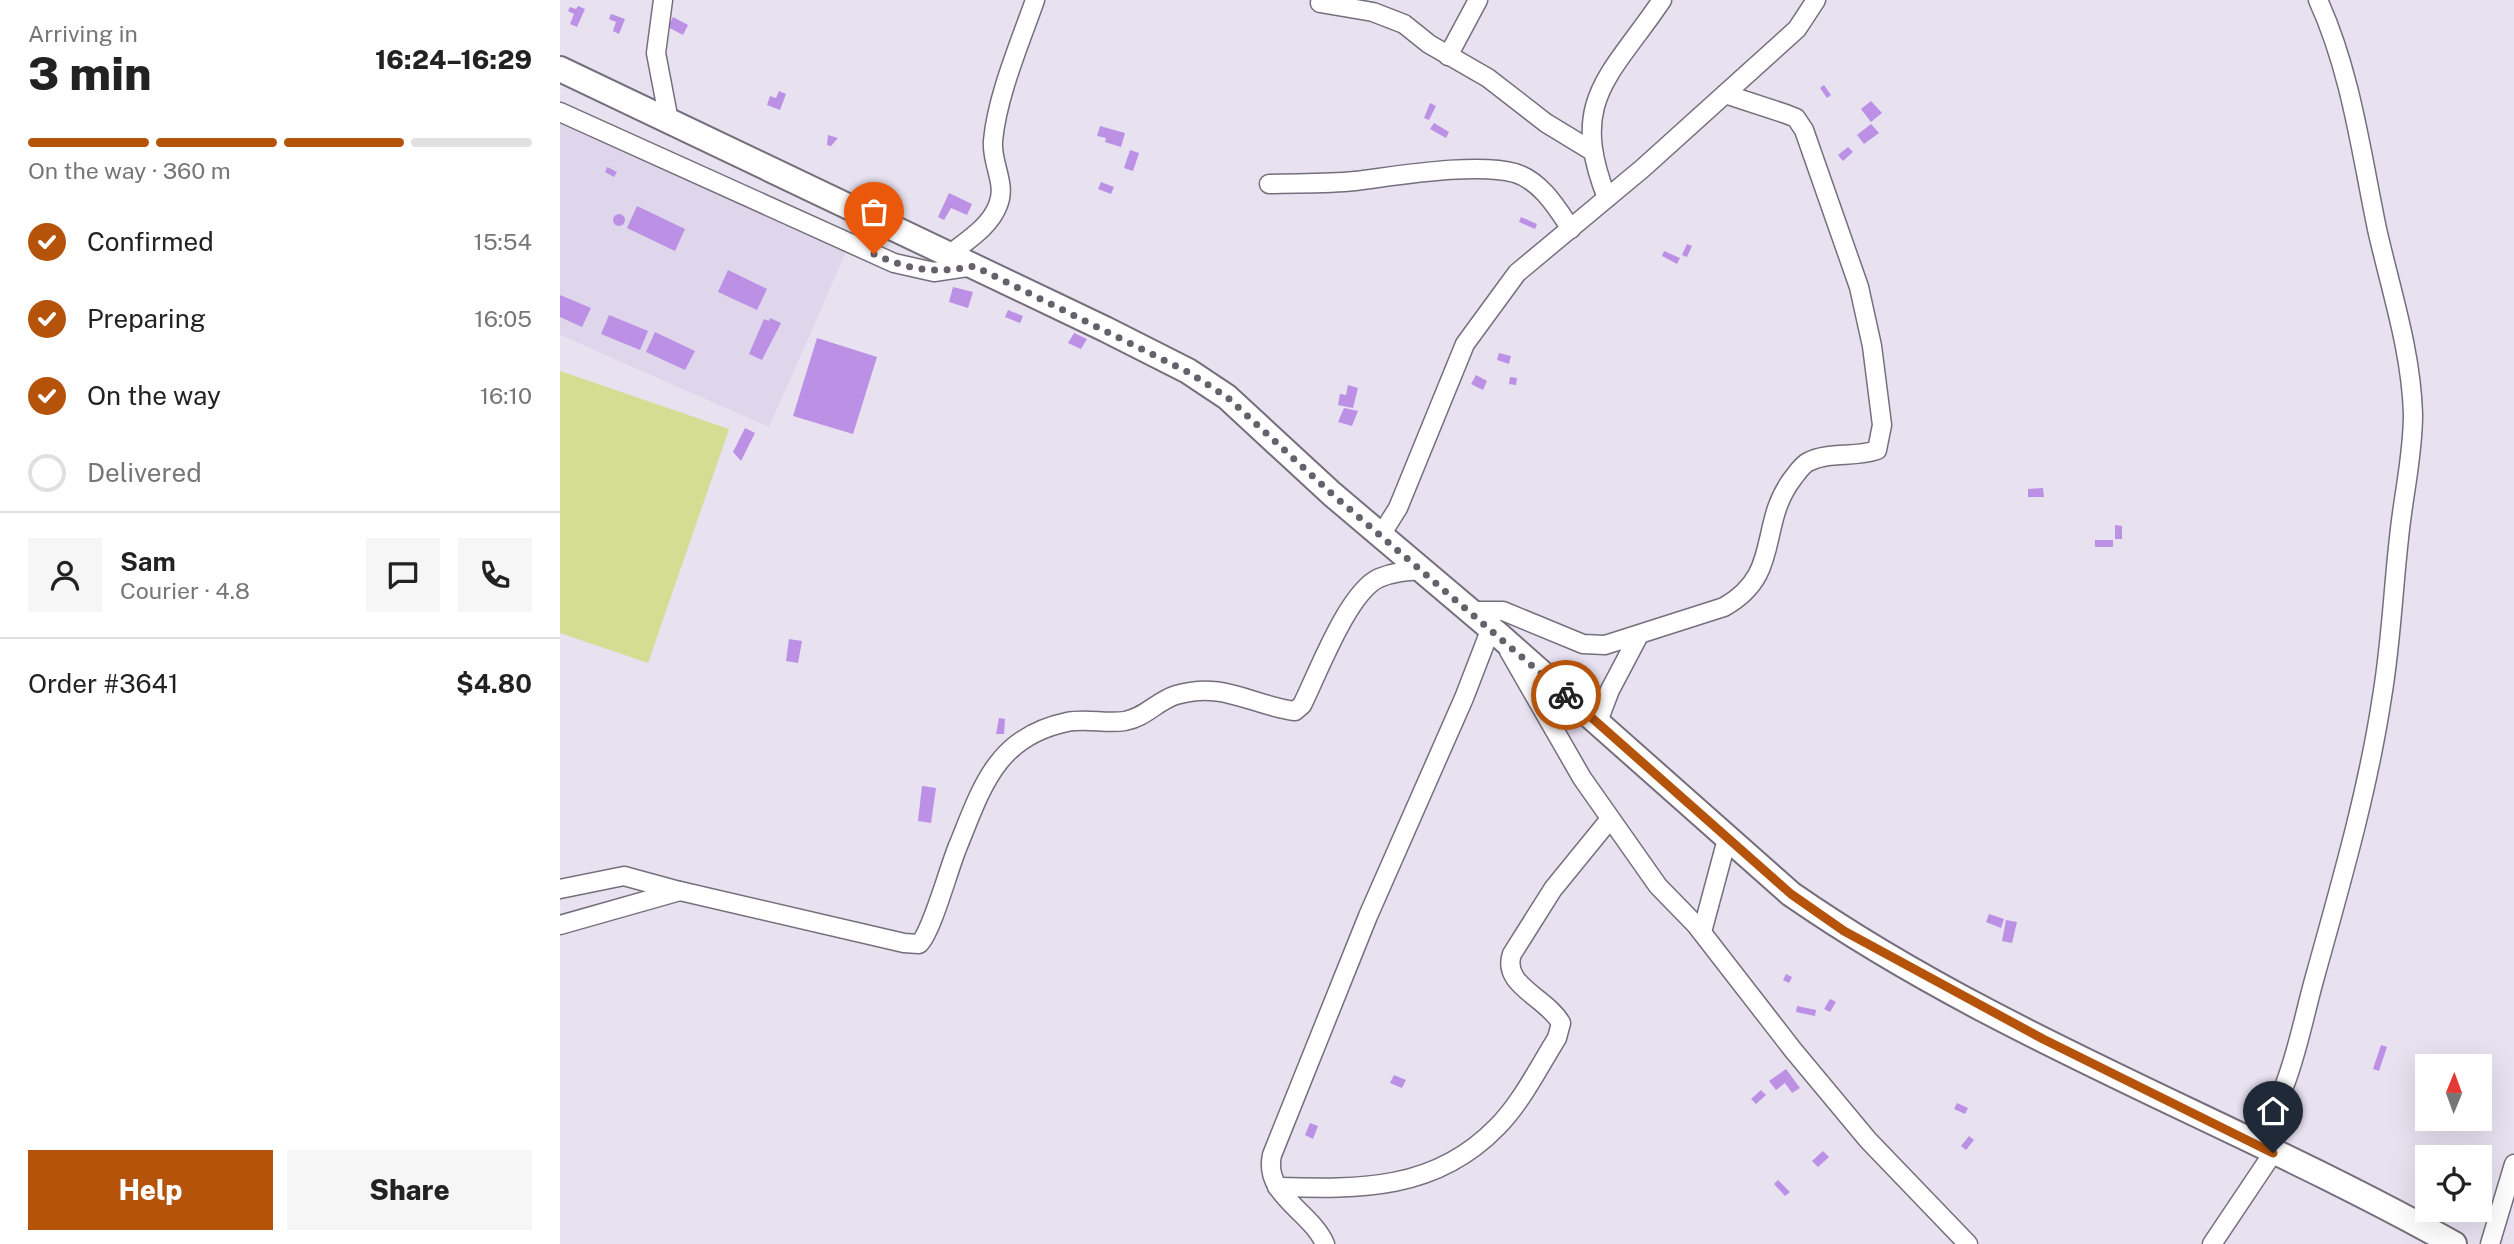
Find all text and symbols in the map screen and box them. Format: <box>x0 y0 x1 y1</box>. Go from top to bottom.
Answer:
text: Arriving in <box>28 20 138 47</box>
text: 16:24–16:29 <box>375 44 532 75</box>
text: 3 min <box>28 46 152 100</box>
text: On the way · 360 m <box>28 157 231 184</box>
pin <box>844 182 904 254</box>
icon: bag <box>855 193 893 231</box>
icon: check <box>28 223 66 261</box>
text: Confirmed <box>87 226 214 257</box>
text: 15:54 <box>474 228 532 255</box>
icon: check <box>28 300 66 338</box>
text: Preparing <box>87 303 206 334</box>
text: 16:05 <box>474 305 532 332</box>
icon: check <box>28 377 66 415</box>
text: On the way <box>87 380 221 411</box>
text: 16:10 <box>480 382 532 409</box>
text: Delivered <box>87 457 202 488</box>
button: person <box>28 538 102 612</box>
button: chat <box>366 538 440 612</box>
button: phone <box>458 538 532 612</box>
text: Sam <box>120 546 176 577</box>
text: Courier · 4.8 <box>120 577 250 604</box>
courier <box>1531 660 1601 730</box>
text: Order #3641 <box>28 668 179 699</box>
text: $4.80 <box>456 668 532 699</box>
icon: bike <box>1547 676 1585 714</box>
north arrow <box>2415 1054 2492 1130</box>
map controls <box>2415 1054 2492 1222</box>
pin <box>2243 1081 2303 1153</box>
icon: home <box>2254 1092 2292 1130</box>
button: locate <box>2415 1145 2492 1222</box>
button: Help <box>28 1150 273 1230</box>
button: Share <box>287 1150 532 1230</box>

